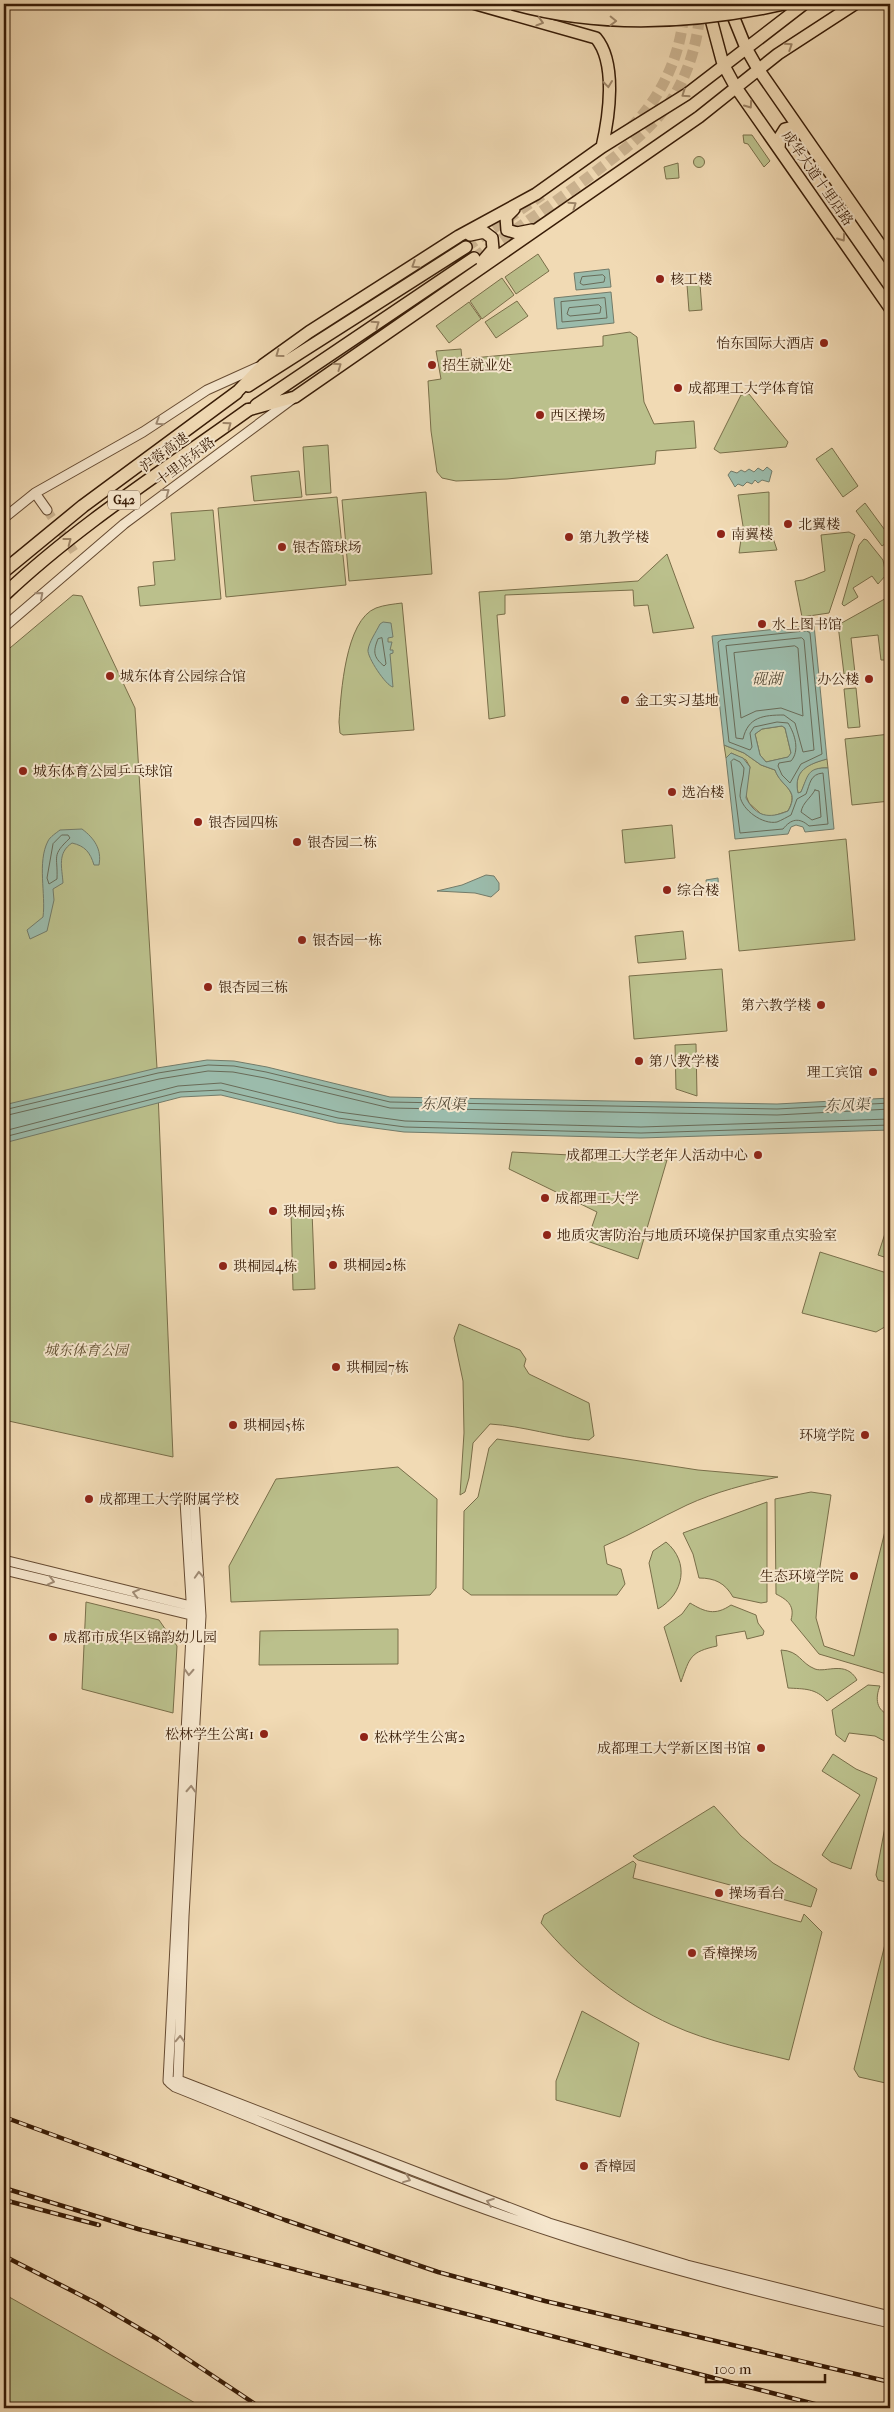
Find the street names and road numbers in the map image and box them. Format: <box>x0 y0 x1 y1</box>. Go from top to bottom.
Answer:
street label: 成华大道十里店路 <box>779 128 857 229</box>
street label: 沪蓉高速 <box>137 429 192 476</box>
street label: 十里店东路 <box>152 434 218 489</box>
road number: G42 <box>108 490 140 510</box>

